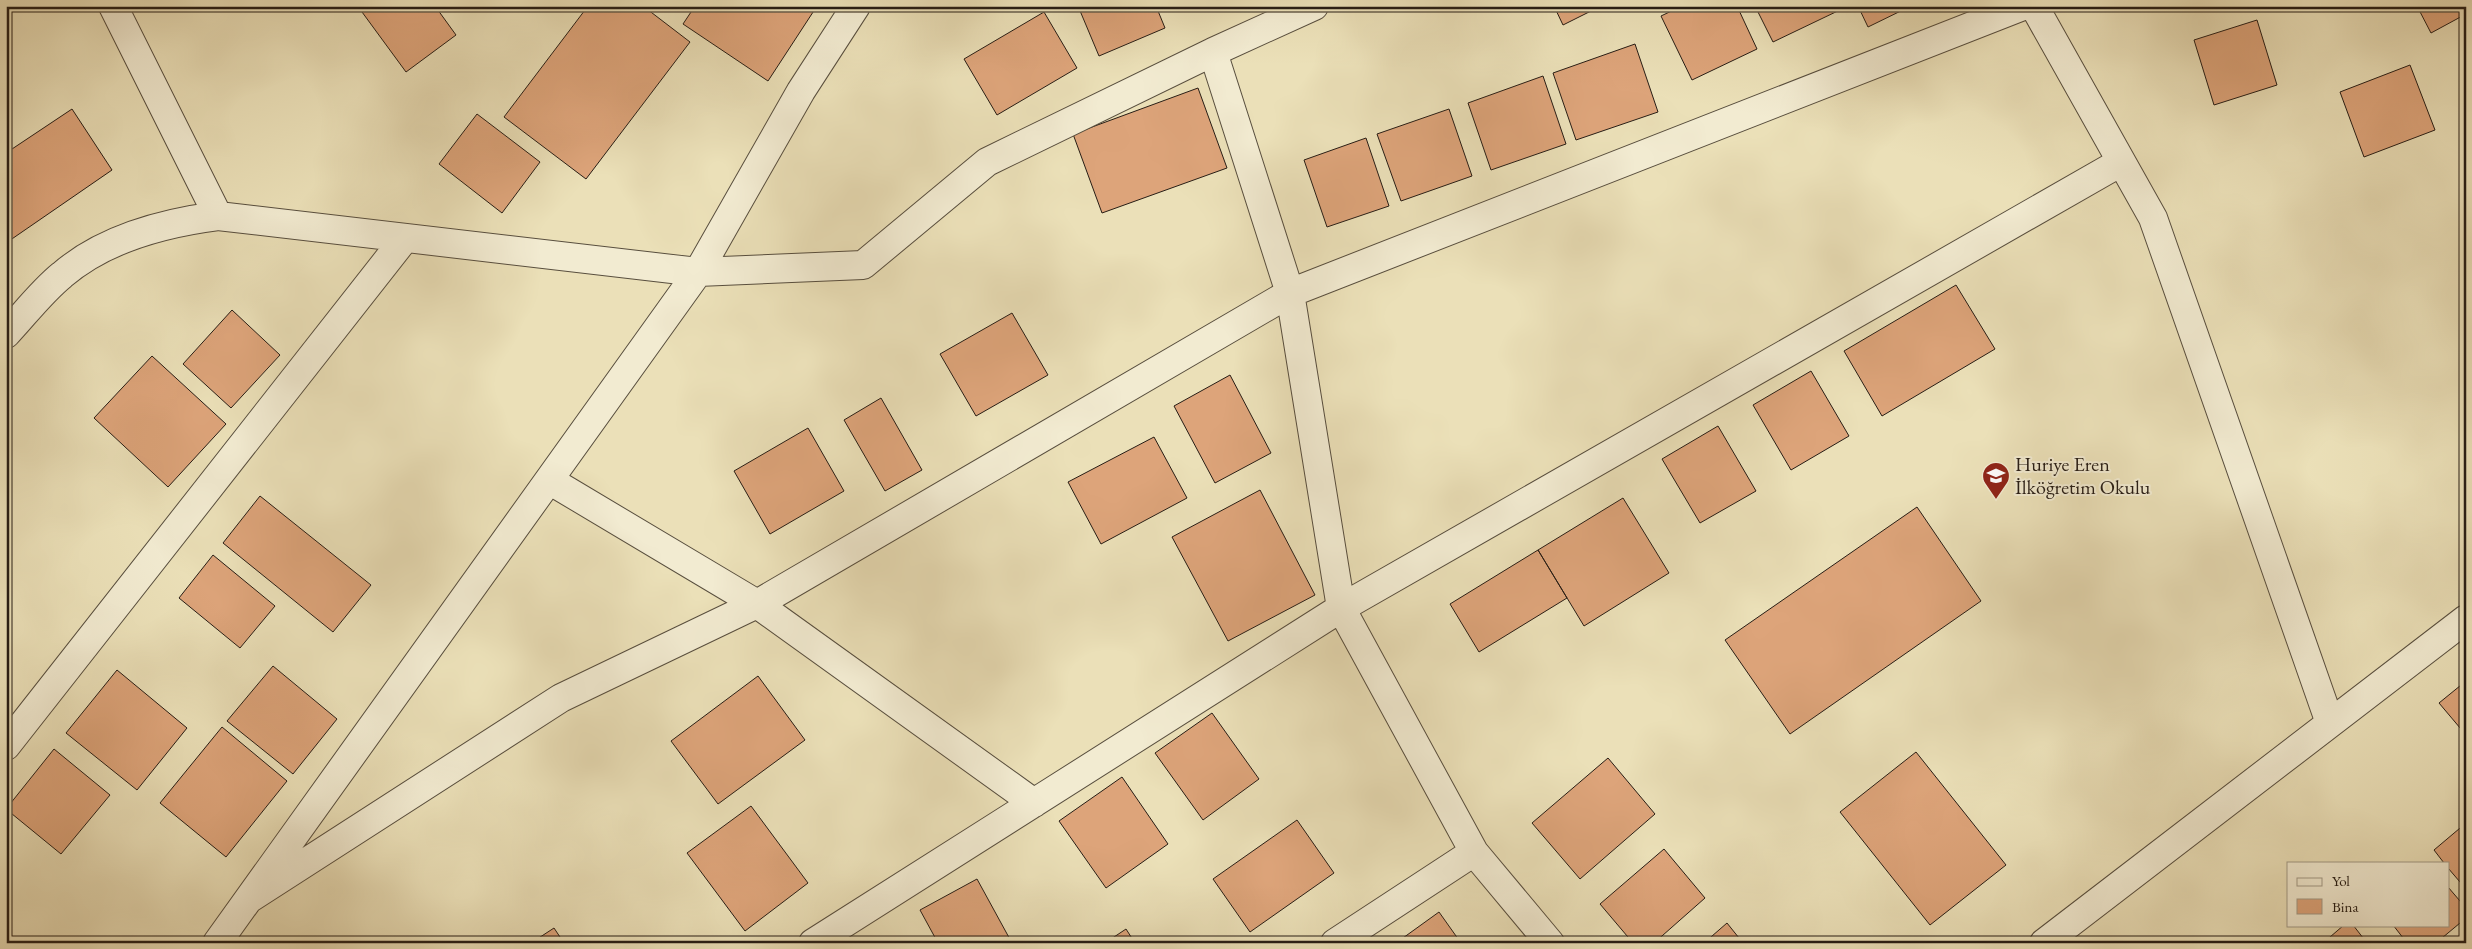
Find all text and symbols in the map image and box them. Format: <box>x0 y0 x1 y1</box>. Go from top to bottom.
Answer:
place label: Huriye Eren İlköğretim Okulu <box>2015 451 2151 500</box>
school or university icon: Huriye Eren İlköğretim Okulu <box>1981 461 2011 500</box>
legend <box>2287 862 2450 926</box>
text: Yol <box>2332 871 2350 890</box>
text: Bina <box>2332 897 2358 916</box>

